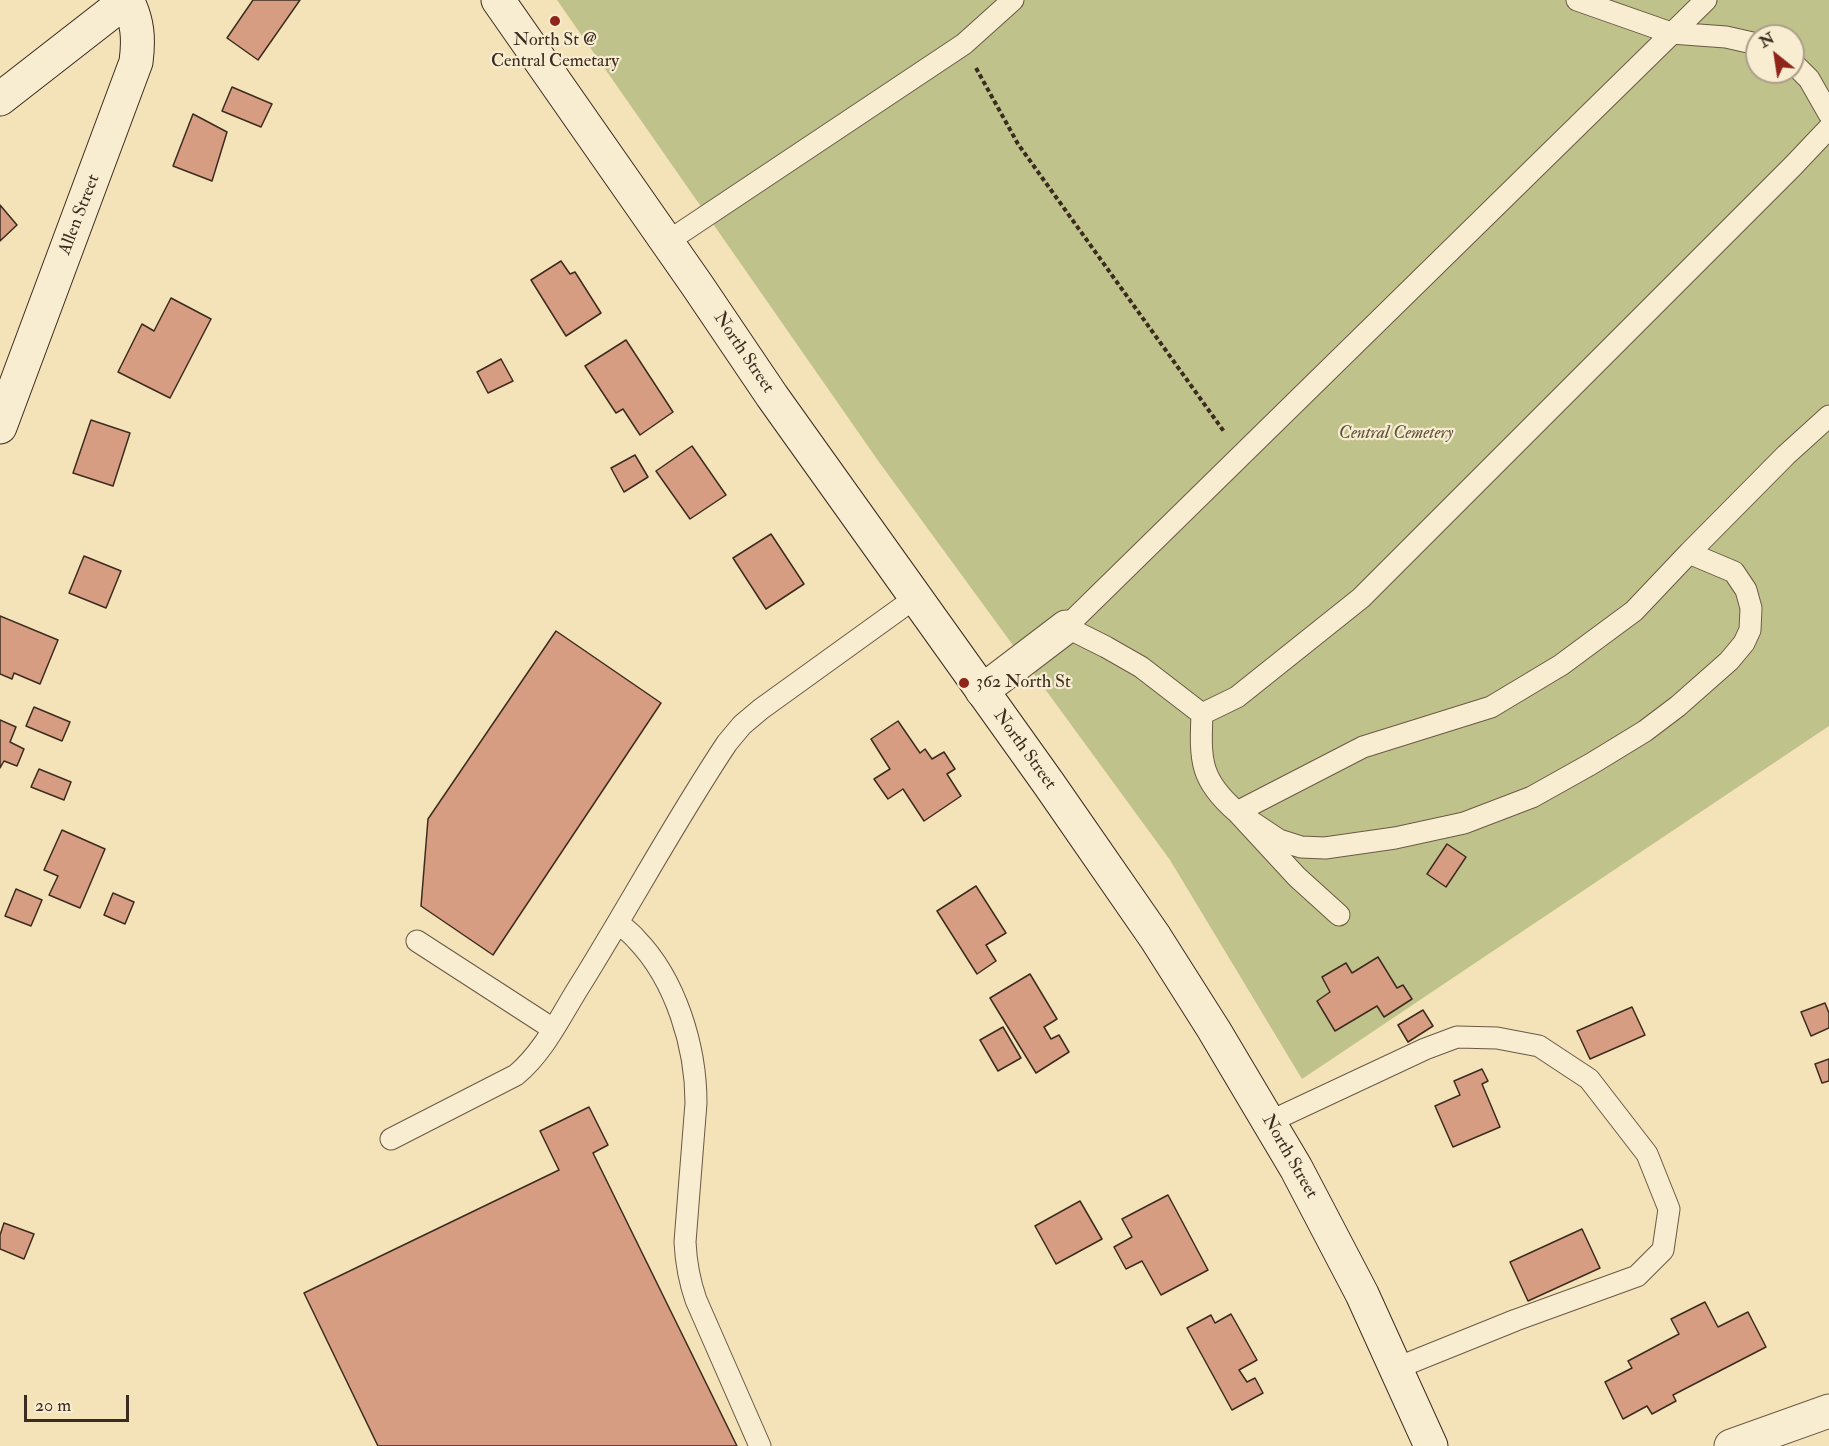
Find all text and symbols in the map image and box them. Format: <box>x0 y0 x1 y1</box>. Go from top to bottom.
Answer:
marker: North St @ Central Cemetary <box>548 14 562 28</box>
north arrow <box>1745 24 1805 84</box>
text: N <box>1756 28 1778 52</box>
place label: North St @ Central Cemetary <box>491 30 619 72</box>
street label: Allen Street <box>55 172 105 258</box>
street label: North Street <box>708 308 778 398</box>
park label: Central Cemetery <box>1339 423 1453 445</box>
place label: 362 North St <box>976 672 1071 694</box>
marker: 362 North St <box>957 676 971 690</box>
street label: North Street <box>988 706 1060 794</box>
street label: North Street <box>1256 1111 1322 1203</box>
scale bar <box>27 1383 132 1421</box>
text: 20 m <box>35 1394 71 1417</box>

